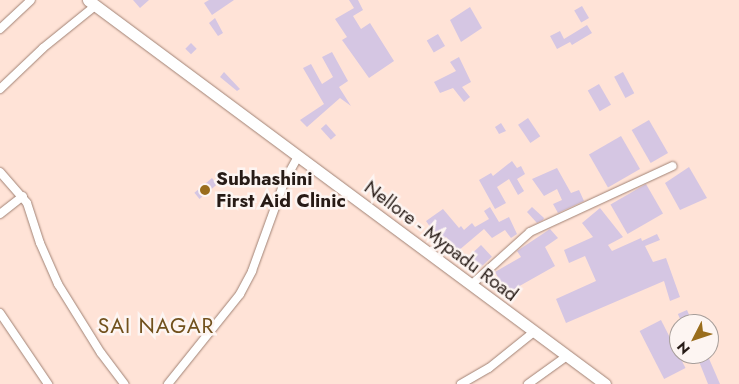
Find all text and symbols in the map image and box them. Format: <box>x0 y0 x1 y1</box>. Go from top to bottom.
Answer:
place label: Subhashini First Aid Clinic <box>216 168 346 212</box>
street label: Nellore - Mypadu Road <box>360 176 522 306</box>
marker: Subhashini First Aid Clinic <box>198 183 212 197</box>
district label: SAI NAGAR <box>97 313 215 339</box>
north arrow <box>669 314 719 364</box>
text: N <box>672 337 695 359</box>

